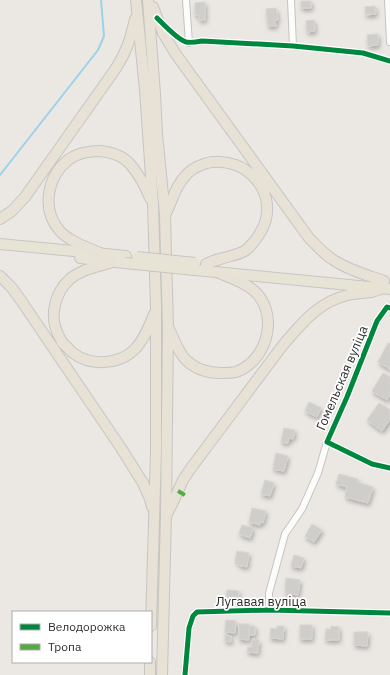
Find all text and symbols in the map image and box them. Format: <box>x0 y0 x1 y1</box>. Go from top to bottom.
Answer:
street label: Гомельская вуліца <box>312 323 372 433</box>
street label: Лугавая вуліца <box>216 593 306 610</box>
legend <box>12 611 152 663</box>
text: Велодорожка <box>48 619 126 634</box>
text: Тропа <box>48 639 82 654</box>

